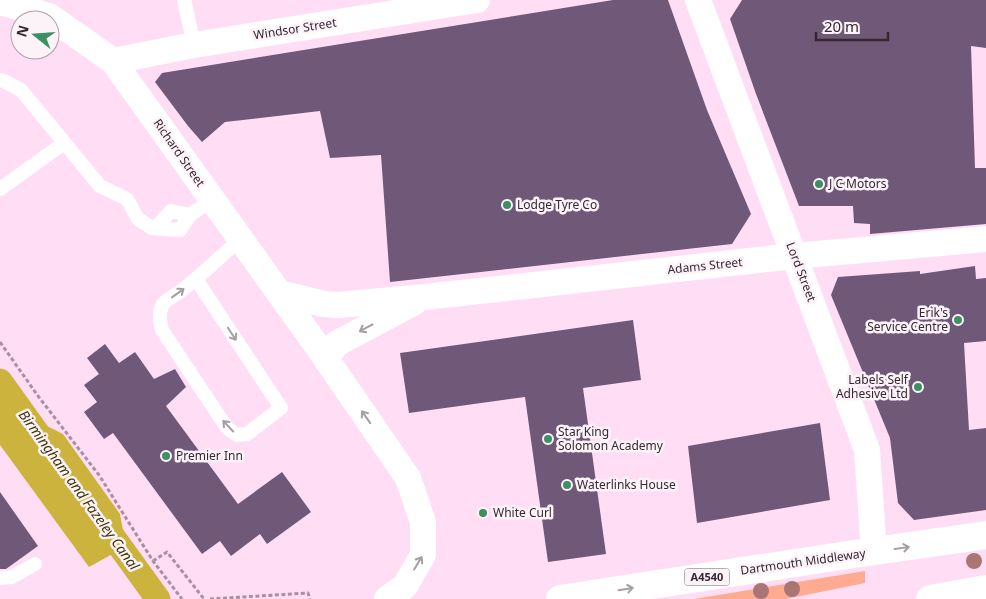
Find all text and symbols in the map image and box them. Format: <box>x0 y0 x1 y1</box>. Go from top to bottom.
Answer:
north arrow <box>10 10 60 60</box>
scale bar <box>816 10 888 42</box>
street label: Windsor Street <box>252 13 338 43</box>
text: 20 m <box>824 16 859 36</box>
text: N <box>11 23 33 39</box>
street label: Richard Street <box>150 115 209 191</box>
place label: J C Motors <box>828 175 887 192</box>
marker: J C Motors <box>813 178 825 190</box>
place label: Lodge Tyre Co <box>517 196 597 213</box>
marker: Lodge Tyre Co <box>501 199 513 211</box>
street label: Lord Street <box>782 240 821 305</box>
street label: Adams Street <box>667 253 744 278</box>
one-way arrow <box>171 288 185 298</box>
place label: Erik's Service Centre <box>867 304 948 335</box>
marker: Erik's Service Centre <box>952 314 964 326</box>
one-way arrow <box>359 324 374 333</box>
one-way arrow <box>227 327 237 341</box>
place label: Labels Self Adhesive Ltd <box>836 371 909 402</box>
marker: Labels Self Adhesive Ltd <box>912 381 924 393</box>
water label: Birmingham and Fazeley Canal <box>15 406 144 574</box>
one-way arrow <box>361 410 371 424</box>
one-way arrow <box>222 420 233 433</box>
place label: Star King Solomon Academy <box>558 423 664 454</box>
marker: Star King Solomon Academy <box>542 433 554 445</box>
place label: Premier Inn <box>176 447 243 464</box>
marker: Premier Inn <box>160 450 172 462</box>
place label: Waterlinks House <box>577 476 676 493</box>
marker: Waterlinks House <box>561 479 573 491</box>
place label: White Curl <box>493 504 552 521</box>
marker: White Curl <box>477 507 489 519</box>
one-way arrow <box>894 542 910 552</box>
street label: Dartmouth Middleway <box>739 544 867 579</box>
one-way arrow <box>414 556 424 570</box>
road number: A4540 <box>684 568 730 586</box>
one-way arrow <box>618 584 634 594</box>

